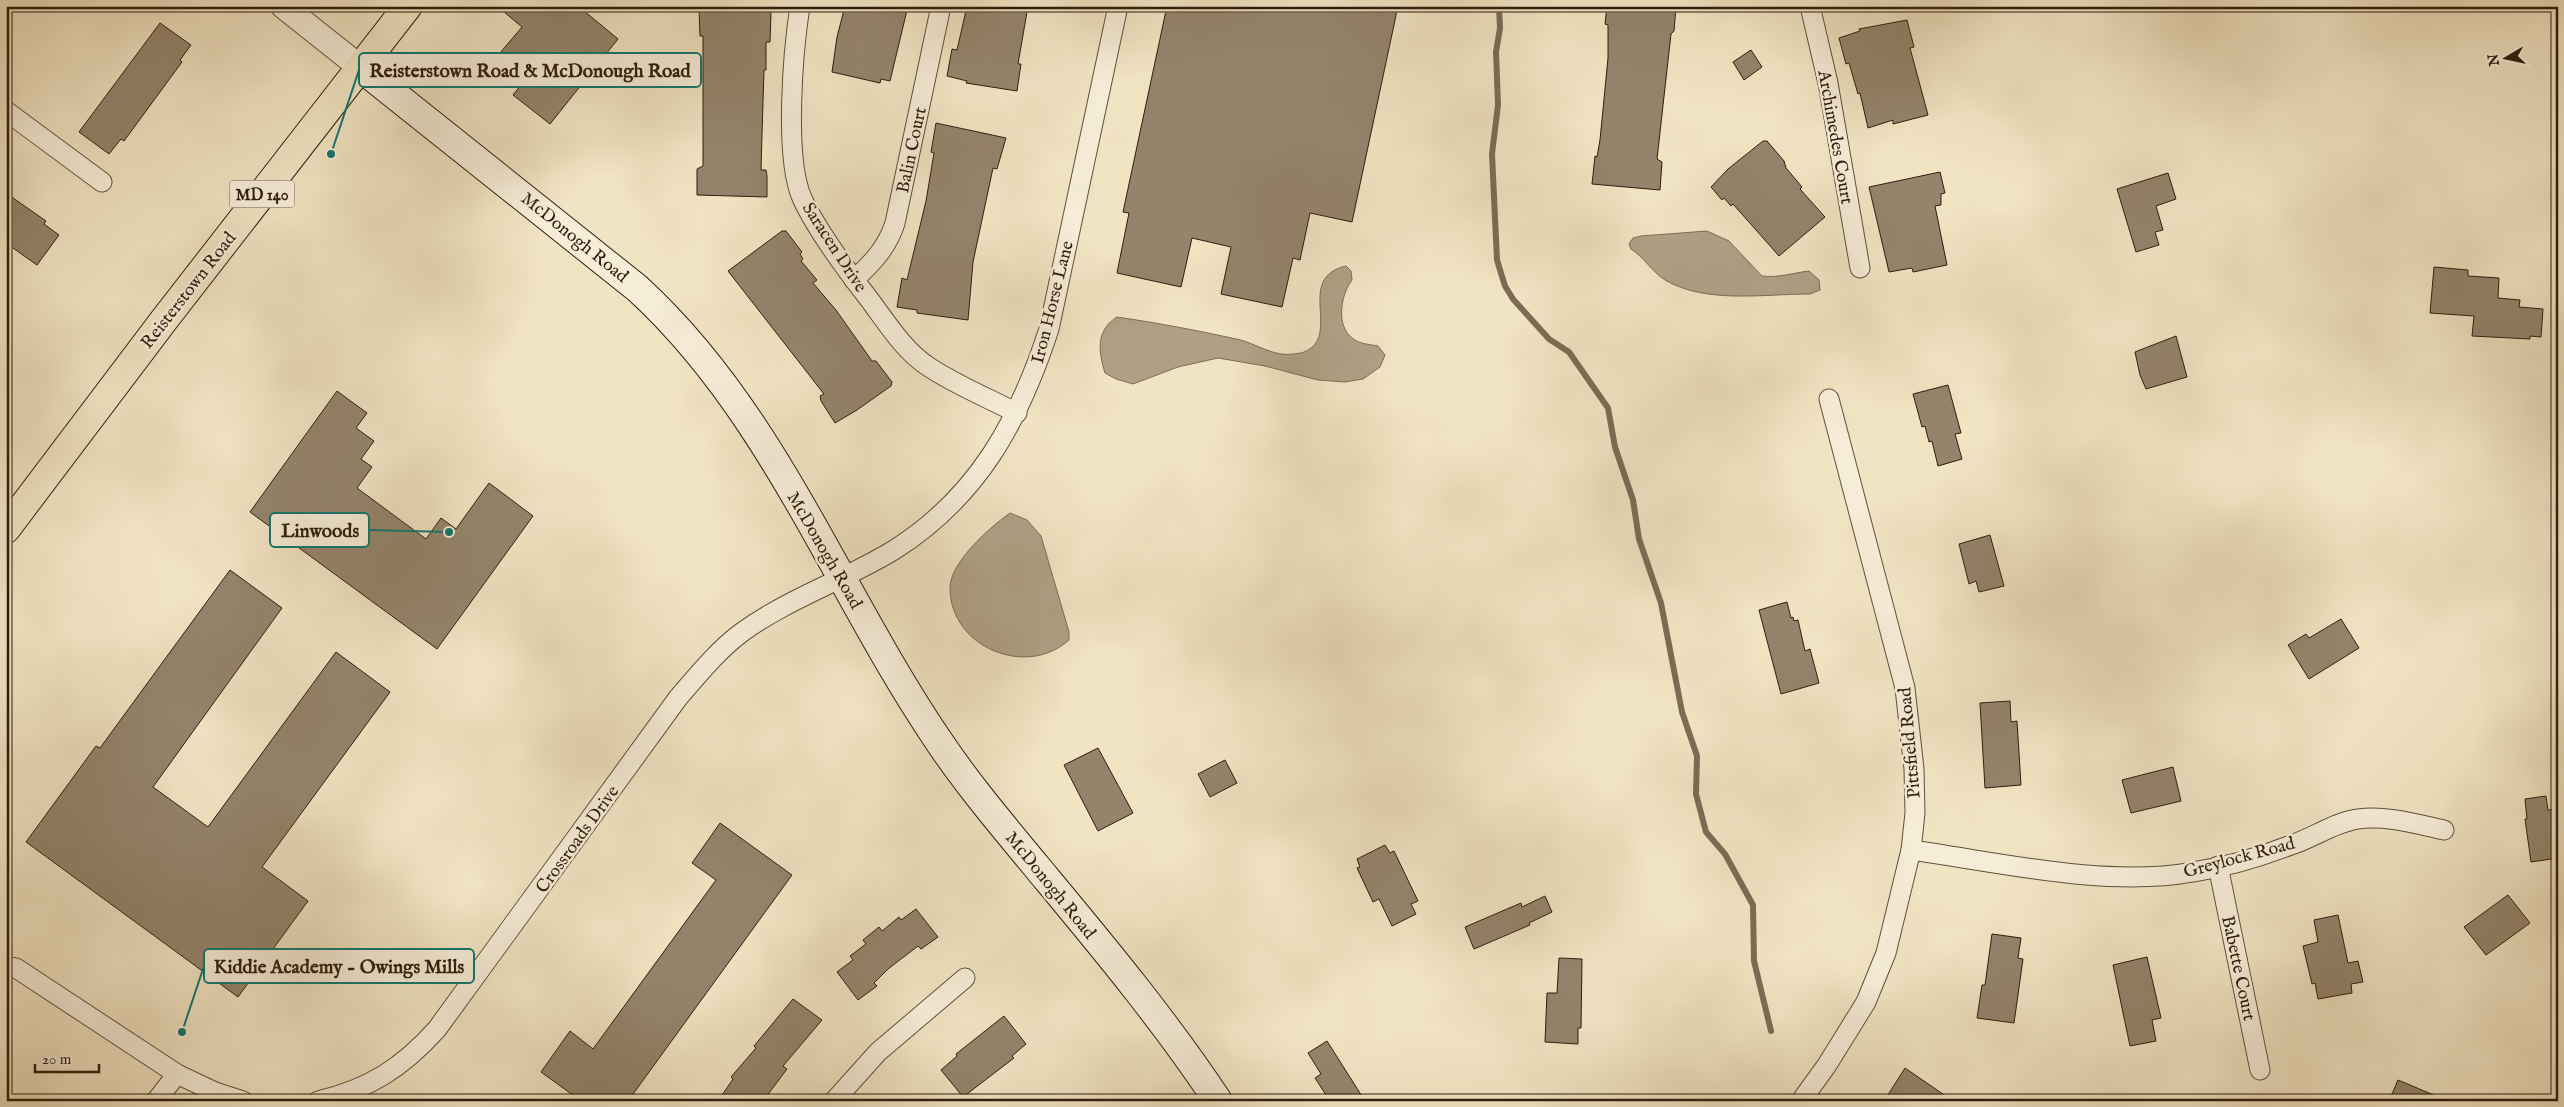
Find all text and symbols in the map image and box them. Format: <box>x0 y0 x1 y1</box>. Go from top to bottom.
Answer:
north arrow <box>2482 32 2532 82</box>
text: N <box>2484 52 2504 68</box>
callout: Reisterstown Road & McDonough Road <box>359 53 701 87</box>
text: Reisterstown Road & McDonough Road <box>369 60 692 84</box>
street label: Archimedes Court <box>1811 67 1858 206</box>
street label: Balin Court <box>892 105 933 196</box>
road number: MD 140 <box>230 180 294 208</box>
street label: McDonogh Road <box>516 188 633 289</box>
street label: Saracen Drive <box>796 198 871 297</box>
street label: Reisterstown Road <box>136 228 242 354</box>
street label: Iron Horse Lane <box>1027 239 1080 366</box>
street label: McDonogh Road <box>781 488 867 614</box>
callout: Linwoods <box>270 513 369 547</box>
text: Linwoods <box>281 520 359 544</box>
street label: Pittsfield Road <box>1894 686 1927 800</box>
street label: Crossroads Drive <box>531 781 625 898</box>
street label: McDonogh Road <box>999 827 1100 945</box>
street label: Greylock Road <box>2181 832 2298 884</box>
street label: Babette Court <box>2215 914 2260 1023</box>
callout: Kiddie Academy - Owings Mills <box>204 949 474 983</box>
text: Kiddie Academy - Owings Mills <box>214 956 465 980</box>
scale bar <box>35 1042 99 1074</box>
text: 20 m <box>42 1050 72 1069</box>

